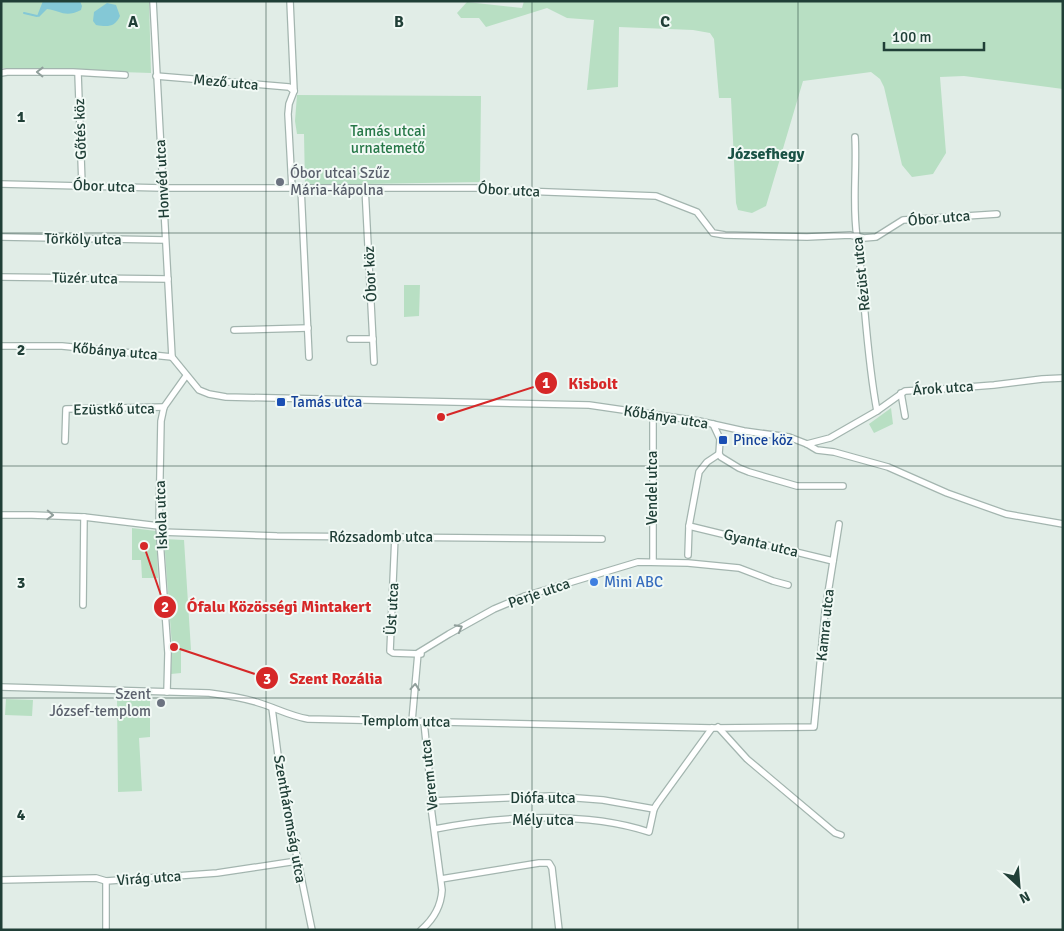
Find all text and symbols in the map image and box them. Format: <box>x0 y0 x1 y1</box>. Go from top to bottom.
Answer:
text: A <box>128 12 139 32</box>
text: B <box>394 12 404 32</box>
text: C <box>660 12 670 32</box>
scale bar <box>884 20 984 52</box>
text: 100 m <box>892 28 932 46</box>
one-way arrow <box>35 67 43 77</box>
street label: Mező utca <box>193 70 259 94</box>
street label: Gőtés köz <box>70 98 90 160</box>
text: 1 <box>17 107 26 127</box>
park label: Tamás utcai urnatemető <box>350 122 426 157</box>
street label: Honvéd utca <box>151 139 173 219</box>
district label: Józsefhegy <box>728 144 805 164</box>
place label: Óbor utcai Szűz Mária-kápolna <box>290 163 390 199</box>
street label: Óbor utca <box>73 175 136 196</box>
marker: Óbor utcai Szűz Mária-kápolna <box>274 176 286 188</box>
street label: Óbor utca <box>477 178 541 201</box>
street label: Óbor utca <box>907 205 971 230</box>
street label: Törköly utca <box>44 229 122 249</box>
street label: Rézüst utca <box>848 236 874 312</box>
street label: Óbor köz <box>359 245 380 302</box>
street label: Tüzér utca <box>52 268 118 288</box>
street label: Kőbánya utca <box>72 338 158 364</box>
text: 2 <box>17 340 25 360</box>
callout: Kisbolt <box>533 368 628 399</box>
text: 1 <box>542 374 550 392</box>
text: Kisbolt <box>568 374 618 394</box>
street label: Árok utca <box>912 376 974 399</box>
place label: Tamás utca <box>291 393 362 411</box>
marker: Tamás utca <box>275 396 287 408</box>
street label: Ezüstkő utca <box>73 399 155 419</box>
street label: Kőbánya utca <box>622 401 710 433</box>
place label: Pince köz <box>733 431 793 449</box>
marker: Pince köz <box>717 434 729 446</box>
street label: Vendel utca <box>643 451 661 525</box>
street label: Iskola utca <box>151 480 171 550</box>
one-way arrow <box>46 510 54 521</box>
street label: Gyanta utca <box>722 525 800 561</box>
street label: Rózsadomb utca <box>329 528 433 546</box>
text: 3 <box>17 573 25 593</box>
place label: Mini ABC <box>604 573 663 591</box>
street label: Perje utca <box>506 574 572 612</box>
marker: Mini ABC <box>588 576 600 588</box>
street label: Üst utca <box>382 582 402 636</box>
street label: Kamra utca <box>812 588 838 662</box>
callout: Ófalu Közösségi Mintakert <box>152 591 381 622</box>
text: Ófalu Közösségi Mintakert <box>187 597 371 617</box>
text: 2 <box>161 598 169 616</box>
one-way arrow <box>454 624 463 634</box>
callout: Szent Rozália <box>255 663 393 694</box>
text: Szent Rozália <box>289 669 383 689</box>
text: 3 <box>263 670 271 688</box>
one-way arrow <box>410 683 421 691</box>
place label: Szent József-templom <box>49 685 151 720</box>
marker: Szent József-templom <box>155 697 167 709</box>
street label: Templom utca <box>361 711 451 731</box>
street label: Verem utca <box>416 739 442 811</box>
street label: Szentháromság utca <box>270 754 310 884</box>
street label: Diófa utca <box>510 789 576 807</box>
text: 4 <box>17 805 26 825</box>
street label: Mély utca <box>512 811 574 829</box>
north arrow <box>994 861 1044 911</box>
street label: Virág utca <box>116 867 182 889</box>
text: N <box>1016 887 1033 907</box>

